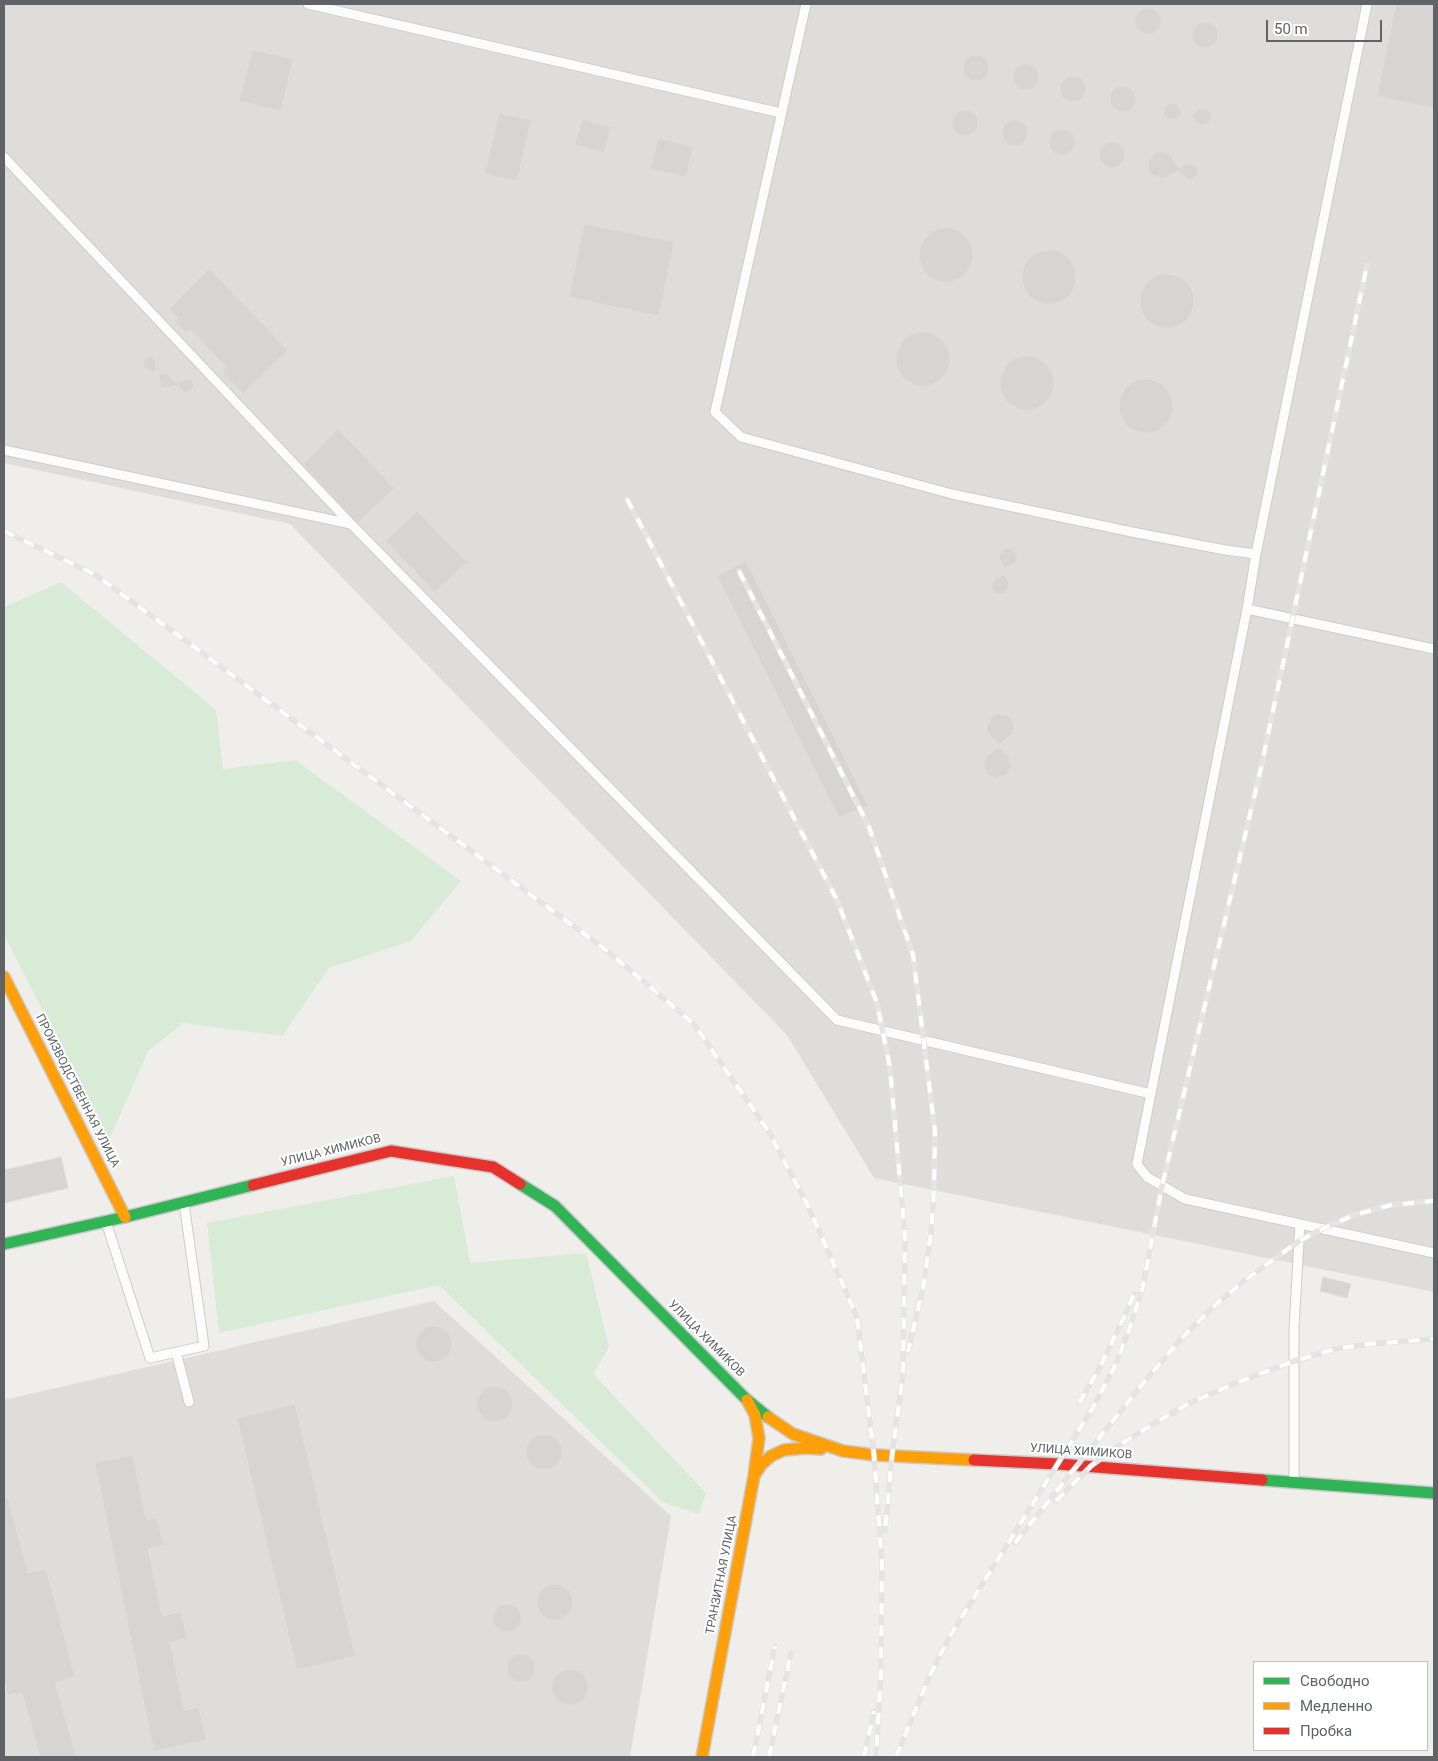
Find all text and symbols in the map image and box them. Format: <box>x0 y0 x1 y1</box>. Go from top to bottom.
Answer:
scale bar <box>1268 10 1384 42</box>
text: 50 m <box>1274 20 1308 38</box>
street label: ПРОИЗВОДСТВЕННАЯ УЛИЦА <box>32 1012 122 1170</box>
street label: УЛИЦА ХИМИКОВ <box>280 1132 382 1170</box>
street label: УЛИЦА ХИМИКОВ <box>665 1298 747 1380</box>
street label: УЛИЦА ХИМИКОВ <box>1029 1441 1133 1463</box>
street label: ТРАНЗИТНАЯ УЛИЦА <box>703 1514 741 1636</box>
legend <box>1253 1661 1428 1751</box>
text: Свободно <box>1300 1672 1369 1690</box>
text: Медленно <box>1300 1697 1373 1715</box>
text: Пробка <box>1300 1722 1352 1740</box>

